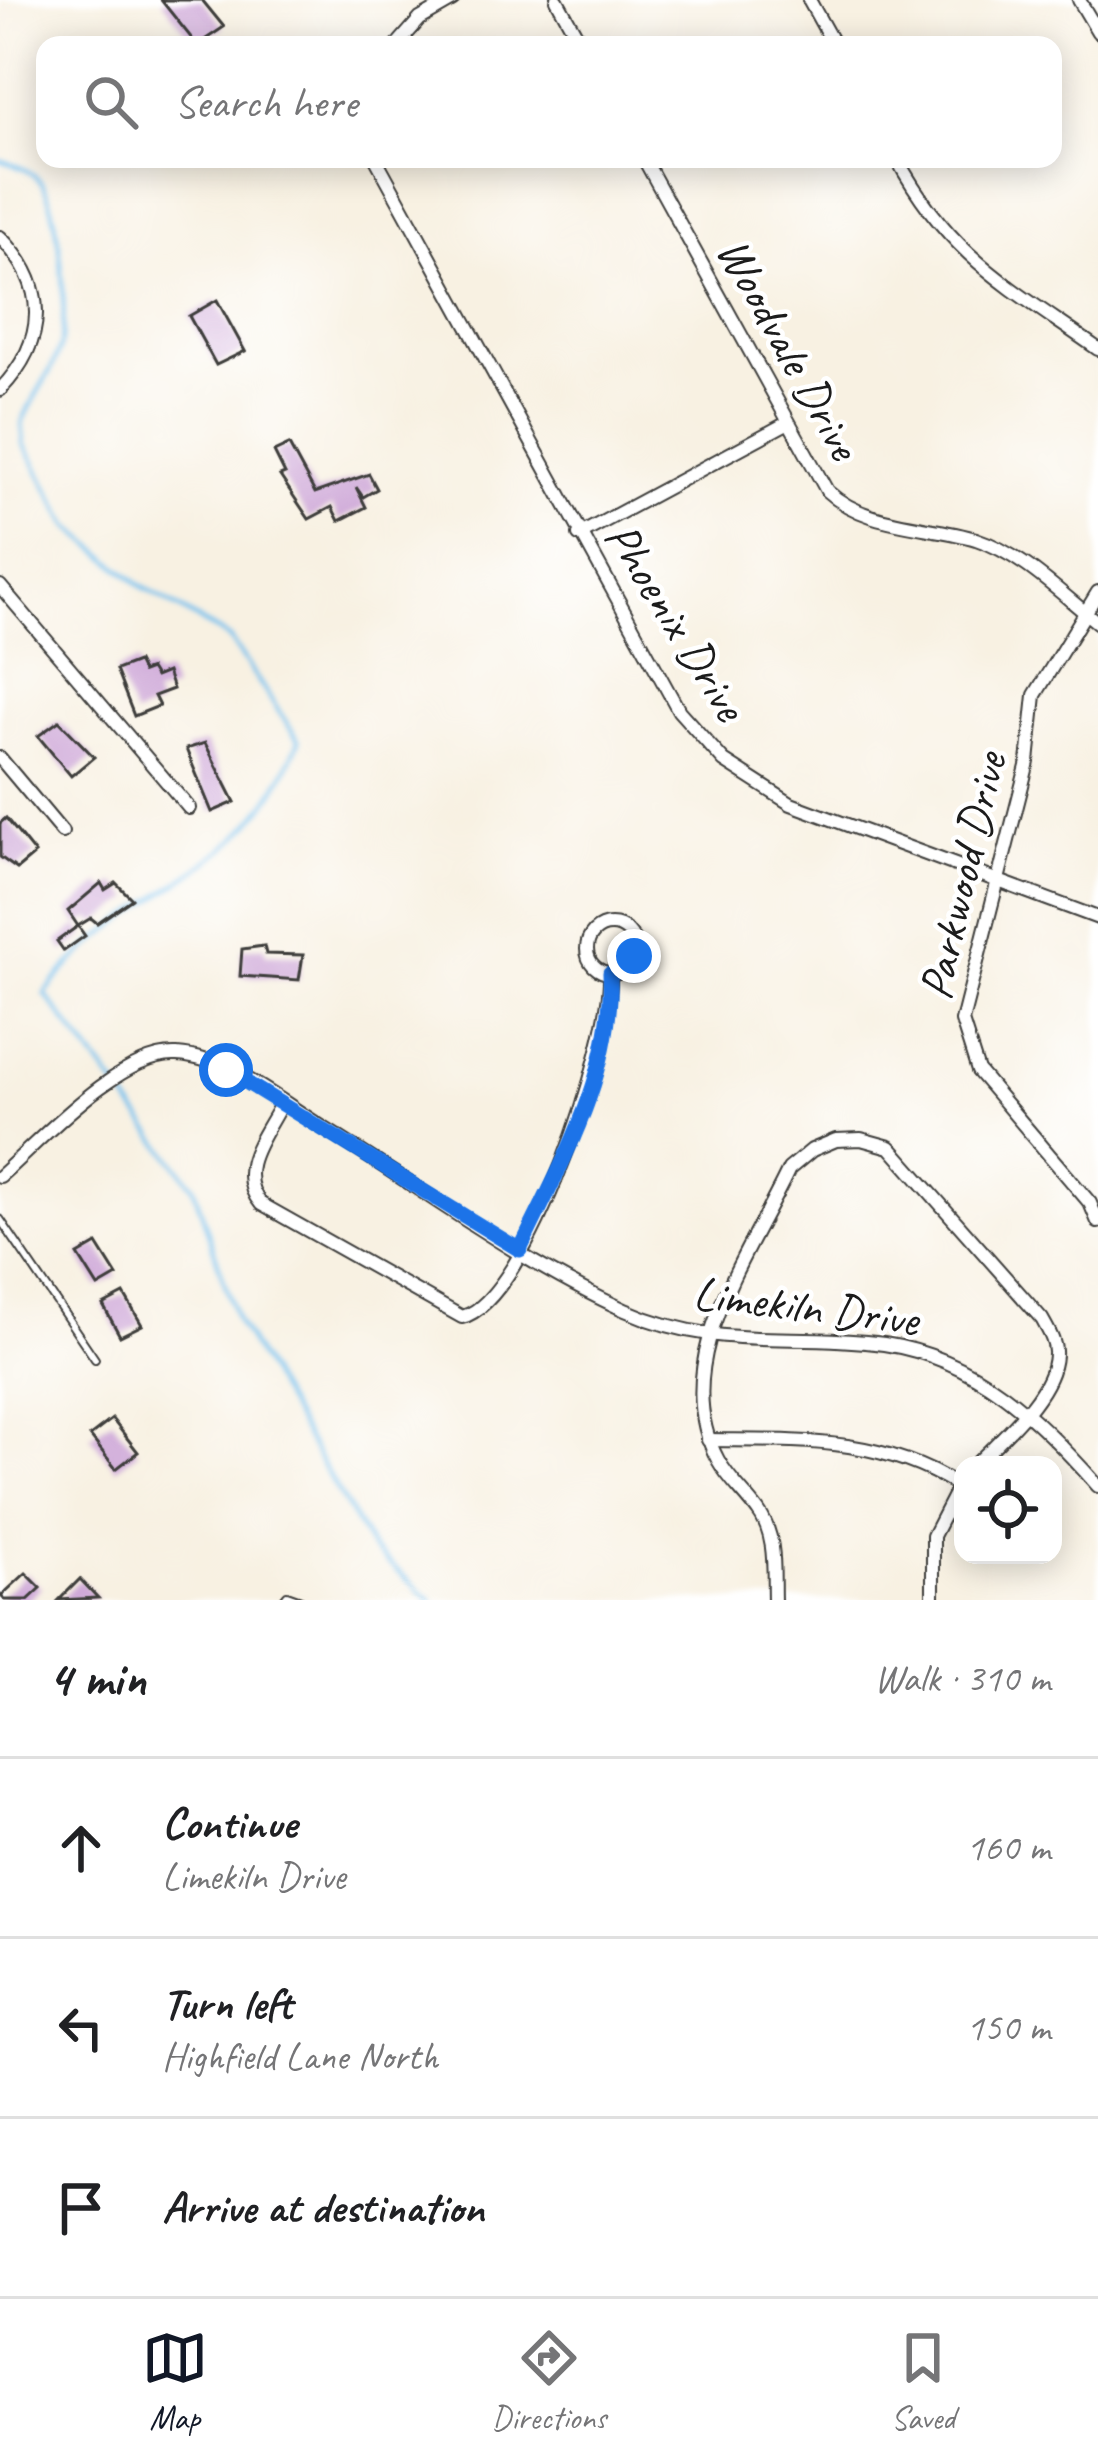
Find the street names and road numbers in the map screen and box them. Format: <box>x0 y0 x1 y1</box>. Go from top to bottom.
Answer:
street label: Woodvale Drive <box>704 227 876 472</box>
street label: Phoenix Drive <box>592 511 762 734</box>
street label: Parkwood Drive <box>905 744 1020 1005</box>
street label: Limekiln Drive <box>690 1262 925 1350</box>

